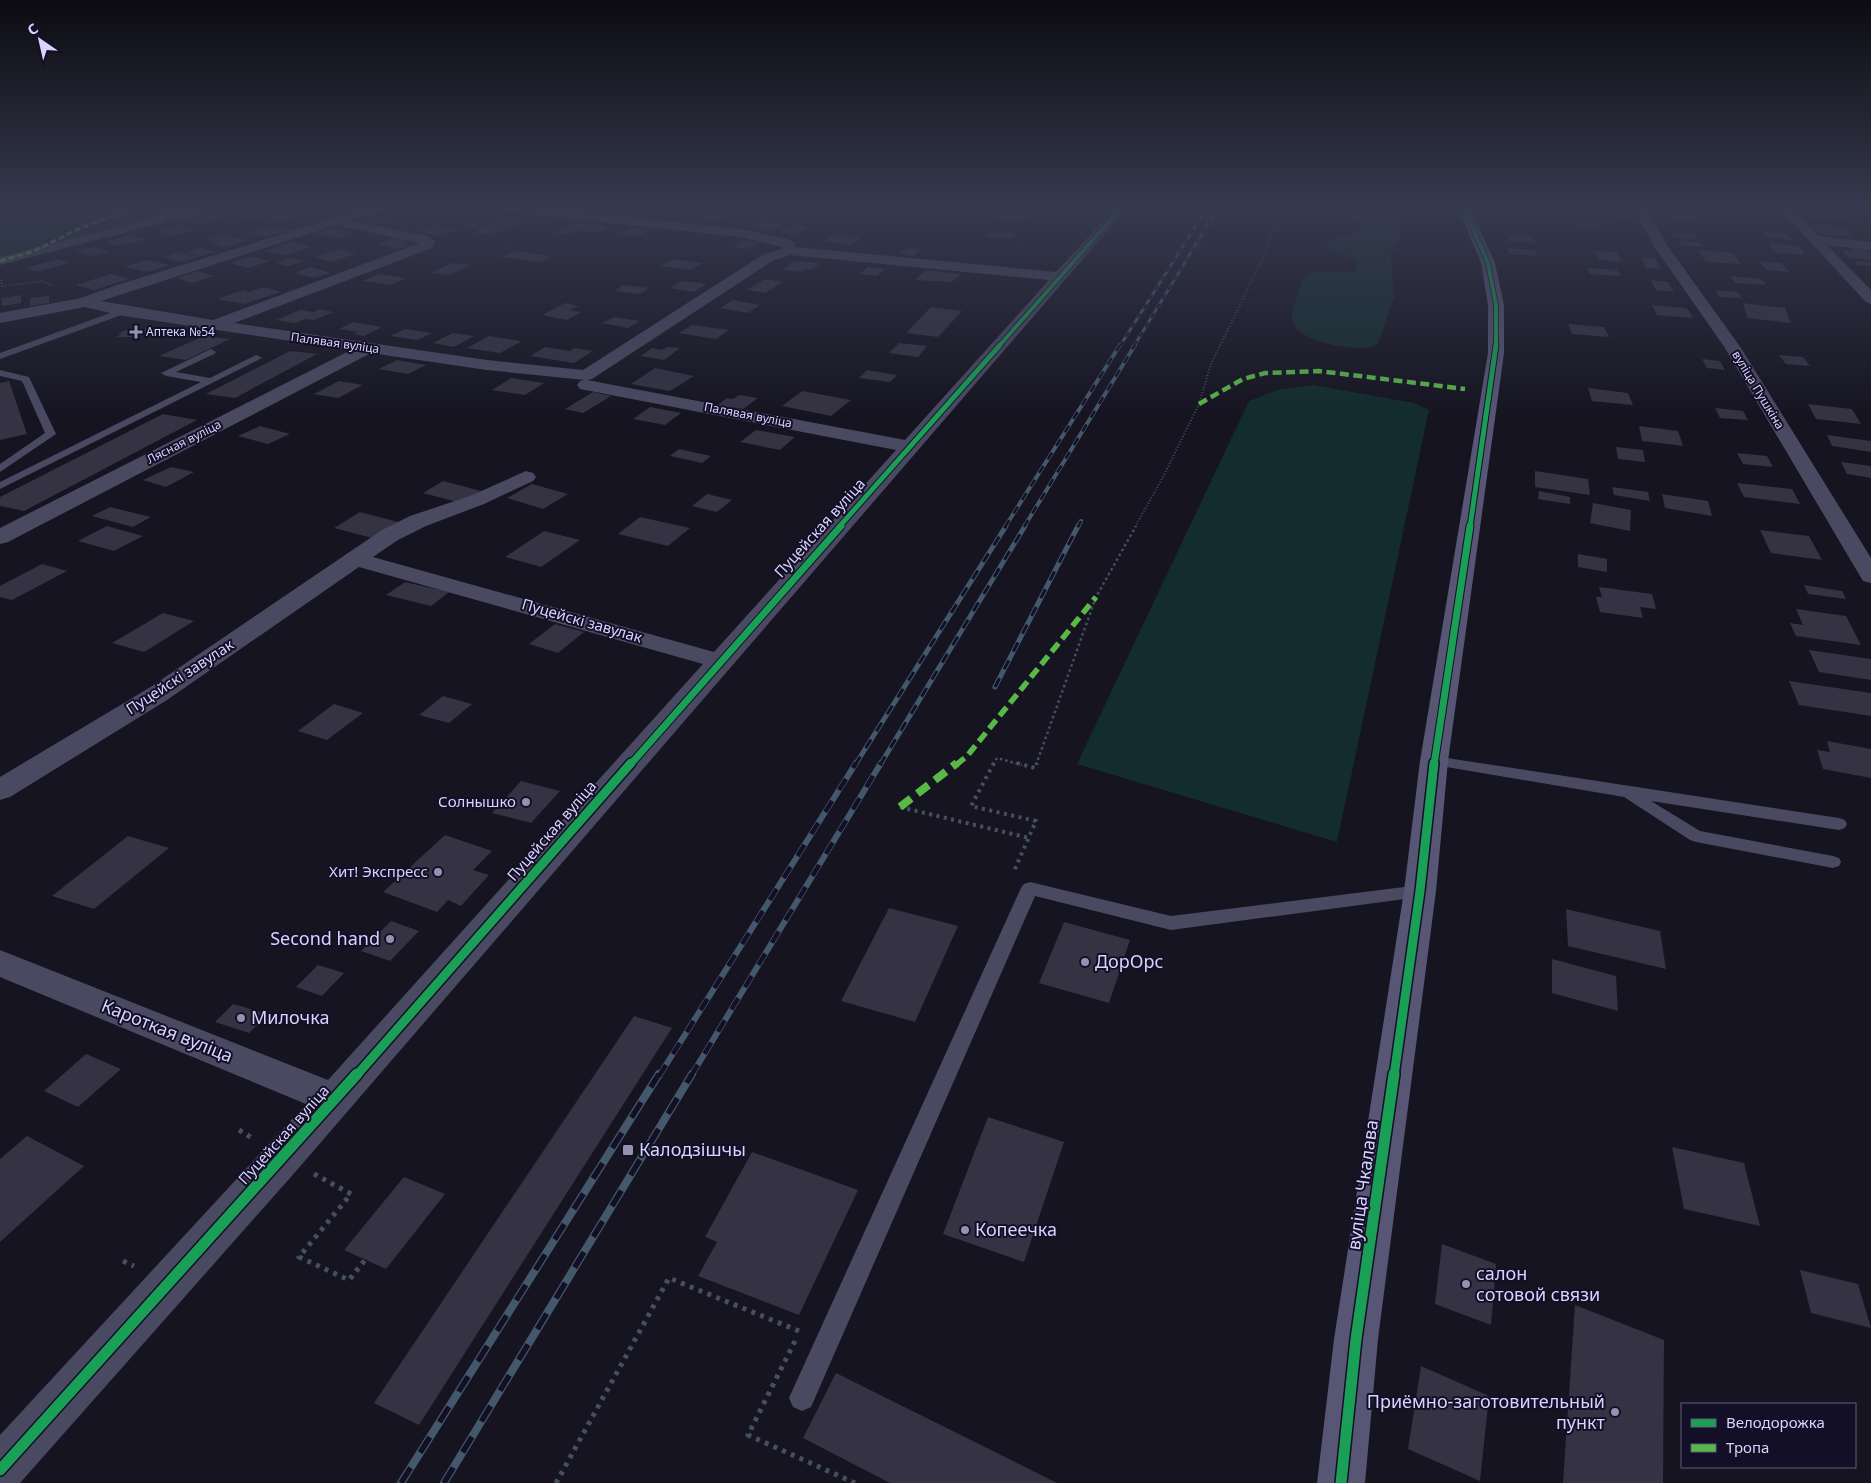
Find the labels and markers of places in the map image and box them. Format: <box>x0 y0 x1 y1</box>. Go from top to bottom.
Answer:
place label: Аптека №54 <box>146 323 215 340</box>
marker: Аптека №54 <box>130 326 142 338</box>
place label: Солнышко <box>438 791 516 811</box>
marker: Солнышко <box>520 796 532 808</box>
place label: Хит! Экспресс <box>329 861 428 881</box>
marker: Хит! Экспресс <box>432 866 444 878</box>
place label: Second hand <box>270 926 380 950</box>
marker: Second hand <box>384 933 396 945</box>
place label: ДорОрс <box>1095 949 1163 973</box>
marker: ДорОрс <box>1079 956 1091 968</box>
place label: Милочка <box>251 1005 329 1029</box>
marker: Милочка <box>235 1012 247 1024</box>
place label: Калодзішчы <box>639 1137 746 1161</box>
marker: Калодзішчы <box>621 1143 635 1157</box>
place label: Копеечка <box>975 1217 1057 1241</box>
marker: Копеечка <box>959 1224 971 1236</box>
place label: салон сотовой связи <box>1476 1261 1600 1306</box>
marker: салон сотовой связи <box>1460 1278 1472 1290</box>
place label: Приёмно-заготовительный пункт <box>1367 1389 1606 1434</box>
marker: Приёмно-заготовительный пункт <box>1609 1406 1621 1418</box>

